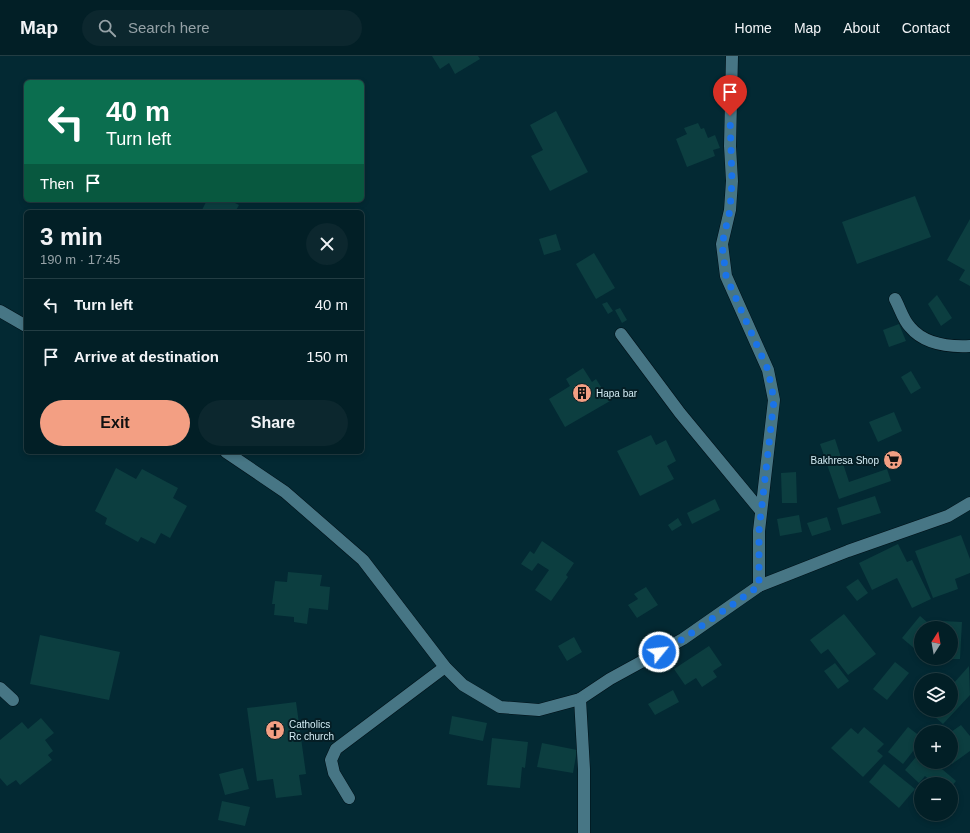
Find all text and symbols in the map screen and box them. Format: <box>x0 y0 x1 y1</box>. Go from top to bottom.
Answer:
search box <box>82 10 362 46</box>
text: Map <box>20 17 58 38</box>
icon: search <box>96 17 118 39</box>
text: Search here <box>128 19 210 36</box>
text: Home <box>735 20 772 36</box>
text: Map <box>794 20 821 36</box>
text: About <box>843 20 880 36</box>
text: Contact <box>902 20 950 36</box>
pin <box>713 75 747 116</box>
icon: arrive <box>719 81 741 103</box>
icon: left <box>40 96 92 148</box>
text: 40 m <box>106 96 170 127</box>
text: Turn left <box>106 129 171 149</box>
icon: arrive <box>82 172 104 194</box>
text: Then <box>40 175 74 192</box>
text: 3 min <box>40 223 103 250</box>
button: close <box>306 223 348 265</box>
text: 190 m · 17:45 <box>40 252 120 267</box>
icon: left <box>40 294 62 316</box>
text: Turn left <box>74 296 133 313</box>
text: 40 m <box>315 296 348 313</box>
icon: arrive <box>40 346 62 368</box>
text: Arrive at destination <box>74 348 219 365</box>
text: 150 m <box>306 348 348 365</box>
building icon: Hapa bar <box>571 382 593 404</box>
place label: Hapa bar <box>596 388 638 399</box>
button: Exit <box>40 400 190 446</box>
button: Share <box>198 400 348 446</box>
supermarket icon: Bakhresa Shop <box>882 449 904 471</box>
place label: Bakhresa Shop <box>811 455 879 466</box>
north arrow <box>914 621 958 665</box>
map controls <box>914 621 958 821</box>
position arrow <box>638 631 680 673</box>
button: layers <box>914 673 958 717</box>
church icon: Catholics Rc church <box>264 719 286 741</box>
place label: Catholics Rc church <box>289 719 334 742</box>
button: + <box>914 725 958 769</box>
button: − <box>914 777 958 821</box>

